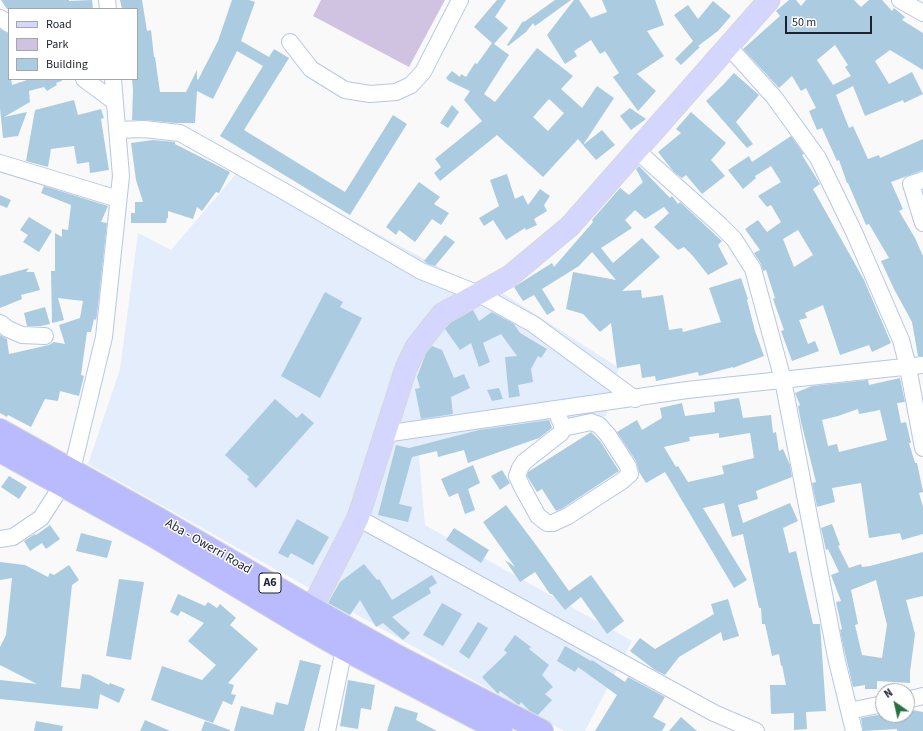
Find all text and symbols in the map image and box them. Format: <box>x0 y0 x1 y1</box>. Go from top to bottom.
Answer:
legend <box>8 8 138 80</box>
scale bar <box>787 8 874 34</box>
text: 50 m <box>792 14 816 31</box>
text: Road <box>46 16 72 33</box>
text: Park <box>46 36 68 53</box>
text: Building <box>46 56 88 73</box>
street label: Aba - Owerri Road <box>162 516 254 578</box>
road number: A6 <box>259 573 281 593</box>
north arrow <box>875 683 915 723</box>
text: N <box>881 685 896 702</box>

